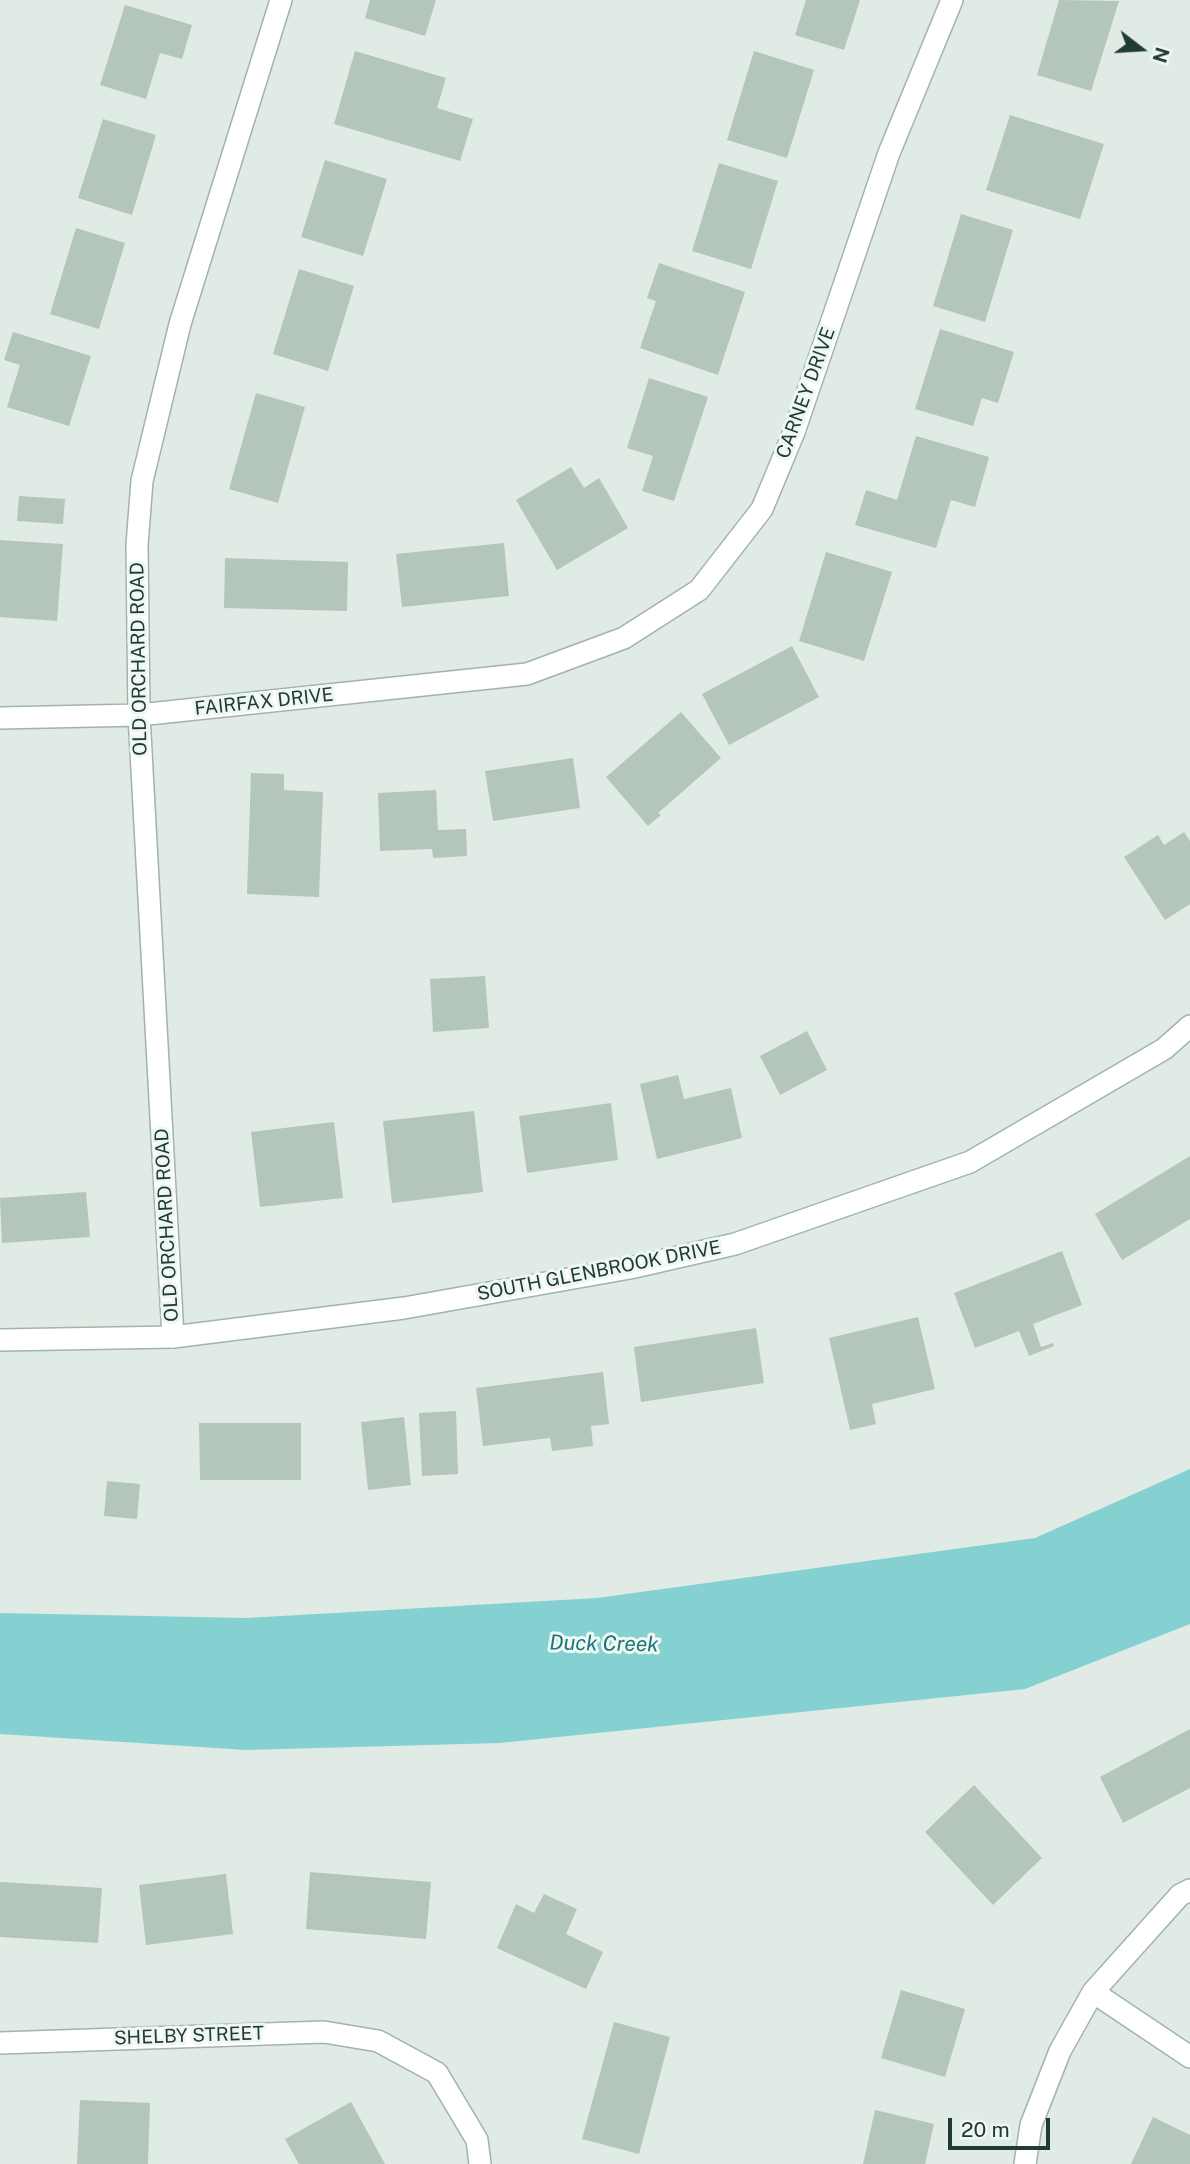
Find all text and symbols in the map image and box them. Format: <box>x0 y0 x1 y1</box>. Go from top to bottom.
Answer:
north arrow <box>1106 14 1176 84</box>
text: N <box>1148 45 1174 65</box>
street label: CARNEY DRIVE <box>772 324 840 462</box>
street label: OLD ORCHARD ROAD <box>126 562 152 756</box>
street label: FAIRFAX DRIVE <box>193 683 335 721</box>
street label: OLD ORCHARD ROAD <box>151 1128 183 1322</box>
street label: SOUTH GLENBROOK DRIVE <box>475 1236 723 1306</box>
water label: Duck Creek <box>549 1630 659 1658</box>
street label: SHELBY STREET <box>114 2022 264 2050</box>
scale bar <box>952 2104 1054 2148</box>
text: 20 m <box>961 2117 1010 2142</box>

